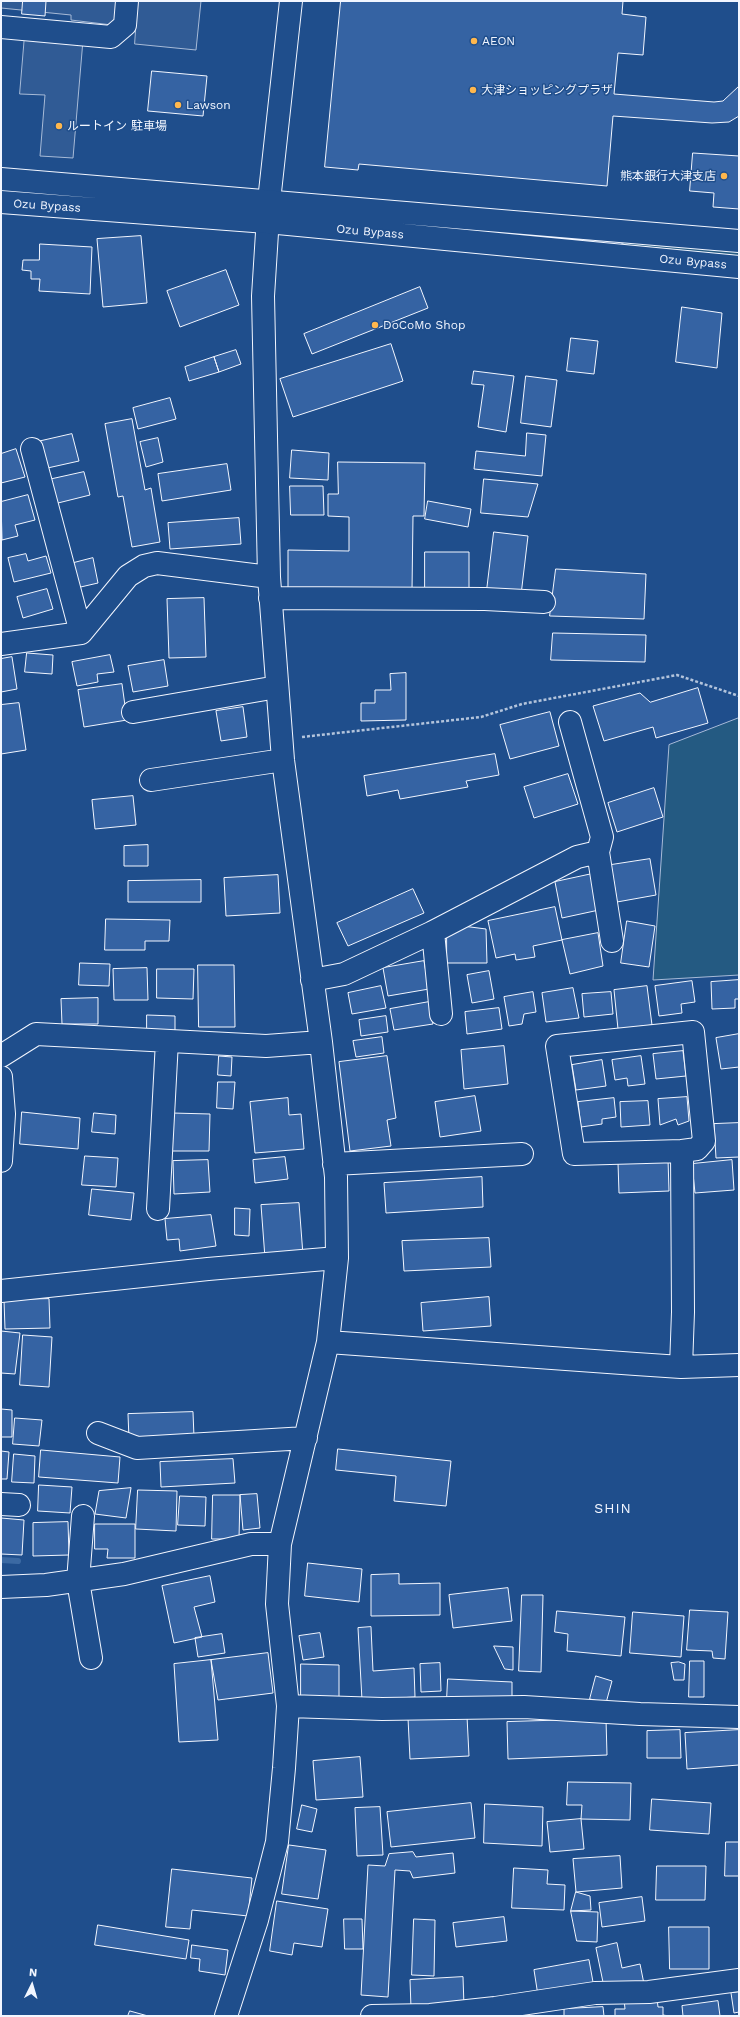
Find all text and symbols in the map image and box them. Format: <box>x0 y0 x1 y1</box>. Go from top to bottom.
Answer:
place label: AEON <box>482 34 515 48</box>
marker: AEON <box>469 36 479 46</box>
place label: 大津ショッピングプラザ <box>481 83 613 97</box>
marker: 大津ショッピングプラザ <box>468 85 478 95</box>
place label: Lawson <box>186 98 231 112</box>
marker: Lawson <box>173 100 183 110</box>
place label: ルートイン 駐車場 <box>67 119 167 133</box>
marker: ルートイン 駐車場 <box>54 121 64 131</box>
place label: 熊本銀行大津支店 <box>620 169 716 183</box>
marker: 熊本銀行大津支店 <box>719 171 729 181</box>
street label: Ozu Bypass <box>13 196 81 216</box>
street label: Ozu Bypass <box>336 222 404 242</box>
street label: Ozu Bypass <box>659 252 727 272</box>
place label: DoCoMo Shop <box>383 318 465 332</box>
marker: DoCoMo Shop <box>370 320 380 330</box>
district label: SHIN <box>594 1501 632 1517</box>
north arrow <box>12 1965 52 2005</box>
text: N <box>28 1966 38 1979</box>

